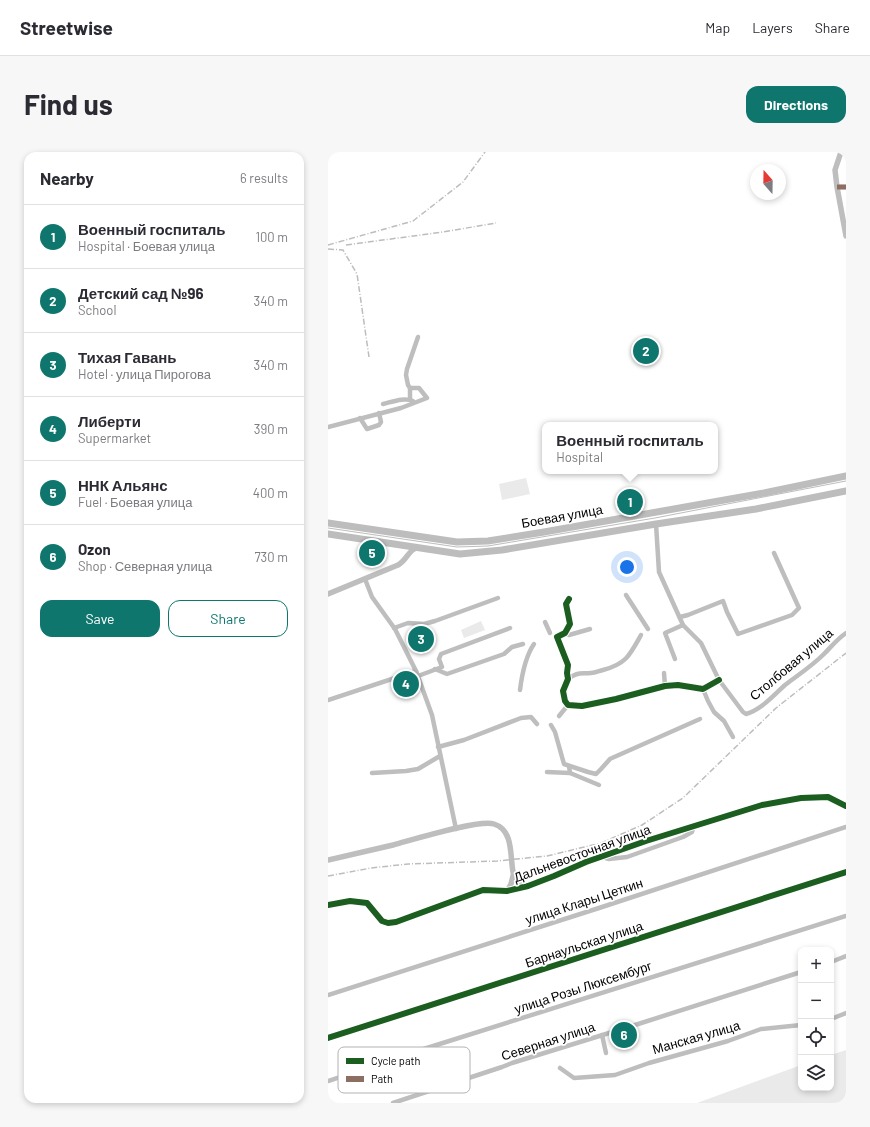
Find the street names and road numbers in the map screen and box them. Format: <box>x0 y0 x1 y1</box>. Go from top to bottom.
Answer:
street label: Боевая улица <box>520 501 605 531</box>
street label: Столбовая улица <box>746 624 836 703</box>
street label: Дальневосточная улица <box>511 820 653 885</box>
street label: улица Клары Цеткин <box>523 874 645 928</box>
street label: Барнаульская улица <box>523 917 646 971</box>
street label: улица Розы Люксембург <box>512 957 654 1017</box>
street label: Манская улица <box>650 1017 742 1057</box>
street label: Северная улица <box>499 1018 598 1064</box>

